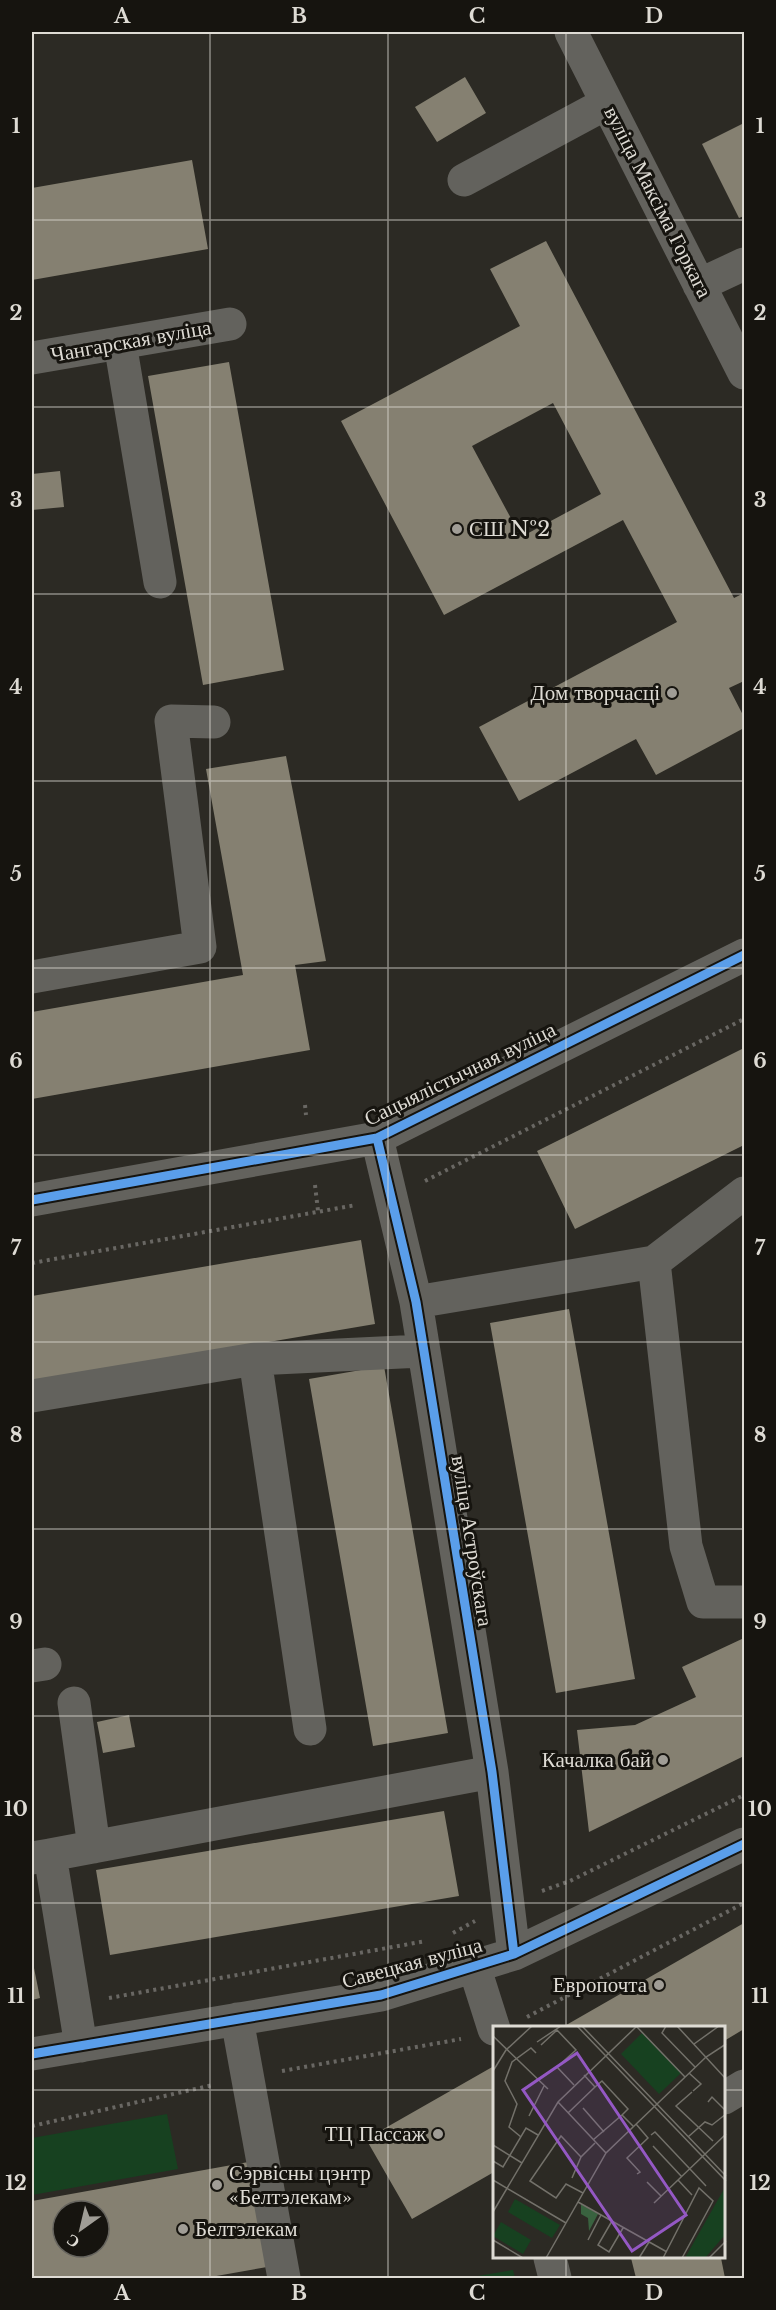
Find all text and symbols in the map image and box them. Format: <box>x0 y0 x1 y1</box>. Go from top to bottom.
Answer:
text: A <box>113 4 131 28</box>
text: B <box>291 4 307 28</box>
text: C <box>469 4 485 28</box>
text: D <box>645 4 663 28</box>
street label: вуліца Максіма Горкага <box>598 102 718 303</box>
text: 1 <box>12 114 21 138</box>
text: 1 <box>756 114 765 138</box>
text: 2 <box>9 301 23 325</box>
text: 2 <box>753 301 767 325</box>
street label: Чангарская вуліца <box>49 314 214 368</box>
text: 3 <box>10 488 22 512</box>
text: 3 <box>754 488 766 512</box>
place label: СШ №2 <box>469 516 550 542</box>
marker: СШ №2 <box>450 522 464 536</box>
text: 4 <box>9 675 23 699</box>
text: 4 <box>753 675 767 699</box>
place label: Дом творчасці <box>531 680 660 706</box>
marker: Дом творчасці <box>665 686 679 700</box>
text: 5 <box>10 862 22 886</box>
text: 5 <box>754 862 766 886</box>
street label: Сацыялістычная вуліца <box>360 1016 561 1132</box>
text: 6 <box>9 1049 23 1073</box>
text: 6 <box>753 1049 767 1073</box>
text: 7 <box>11 1236 22 1260</box>
text: 7 <box>755 1236 766 1260</box>
text: 8 <box>10 1423 22 1447</box>
text: 8 <box>754 1423 766 1447</box>
street label: вуліца Астроўскага <box>446 1454 498 1629</box>
text: 9 <box>9 1610 23 1634</box>
text: 9 <box>753 1610 767 1634</box>
place label: Качалка бай <box>542 1747 651 1773</box>
marker: Качалка бай <box>656 1753 670 1767</box>
text: 10 <box>4 1797 28 1821</box>
text: 10 <box>748 1797 772 1821</box>
street label: Савецкая вуліца <box>339 1932 486 1994</box>
place label: Европочта <box>553 1972 648 1998</box>
marker: Европочта <box>652 1978 666 1992</box>
text: 11 <box>7 1984 25 2008</box>
text: 11 <box>751 1984 769 2008</box>
inset map <box>493 2026 725 2259</box>
place label: ТЦ Пассаж <box>325 2121 426 2147</box>
marker: ТЦ Пассаж <box>431 2127 445 2141</box>
place label: Сэрвісны цэнтр «Белтэлекам» <box>229 2160 371 2210</box>
text: 12 <box>5 2171 27 2195</box>
text: 12 <box>749 2171 771 2195</box>
marker: Сэрвісны цэнтр «Белтэлекам» <box>210 2178 224 2192</box>
north arrow <box>51 2199 111 2259</box>
place label: Белтэлекам <box>195 2216 298 2242</box>
marker: Белтэлекам <box>176 2222 190 2236</box>
text: С <box>62 2230 83 2253</box>
text: A <box>113 2281 131 2305</box>
text: B <box>291 2281 307 2305</box>
text: C <box>469 2281 485 2305</box>
text: D <box>645 2281 663 2305</box>

